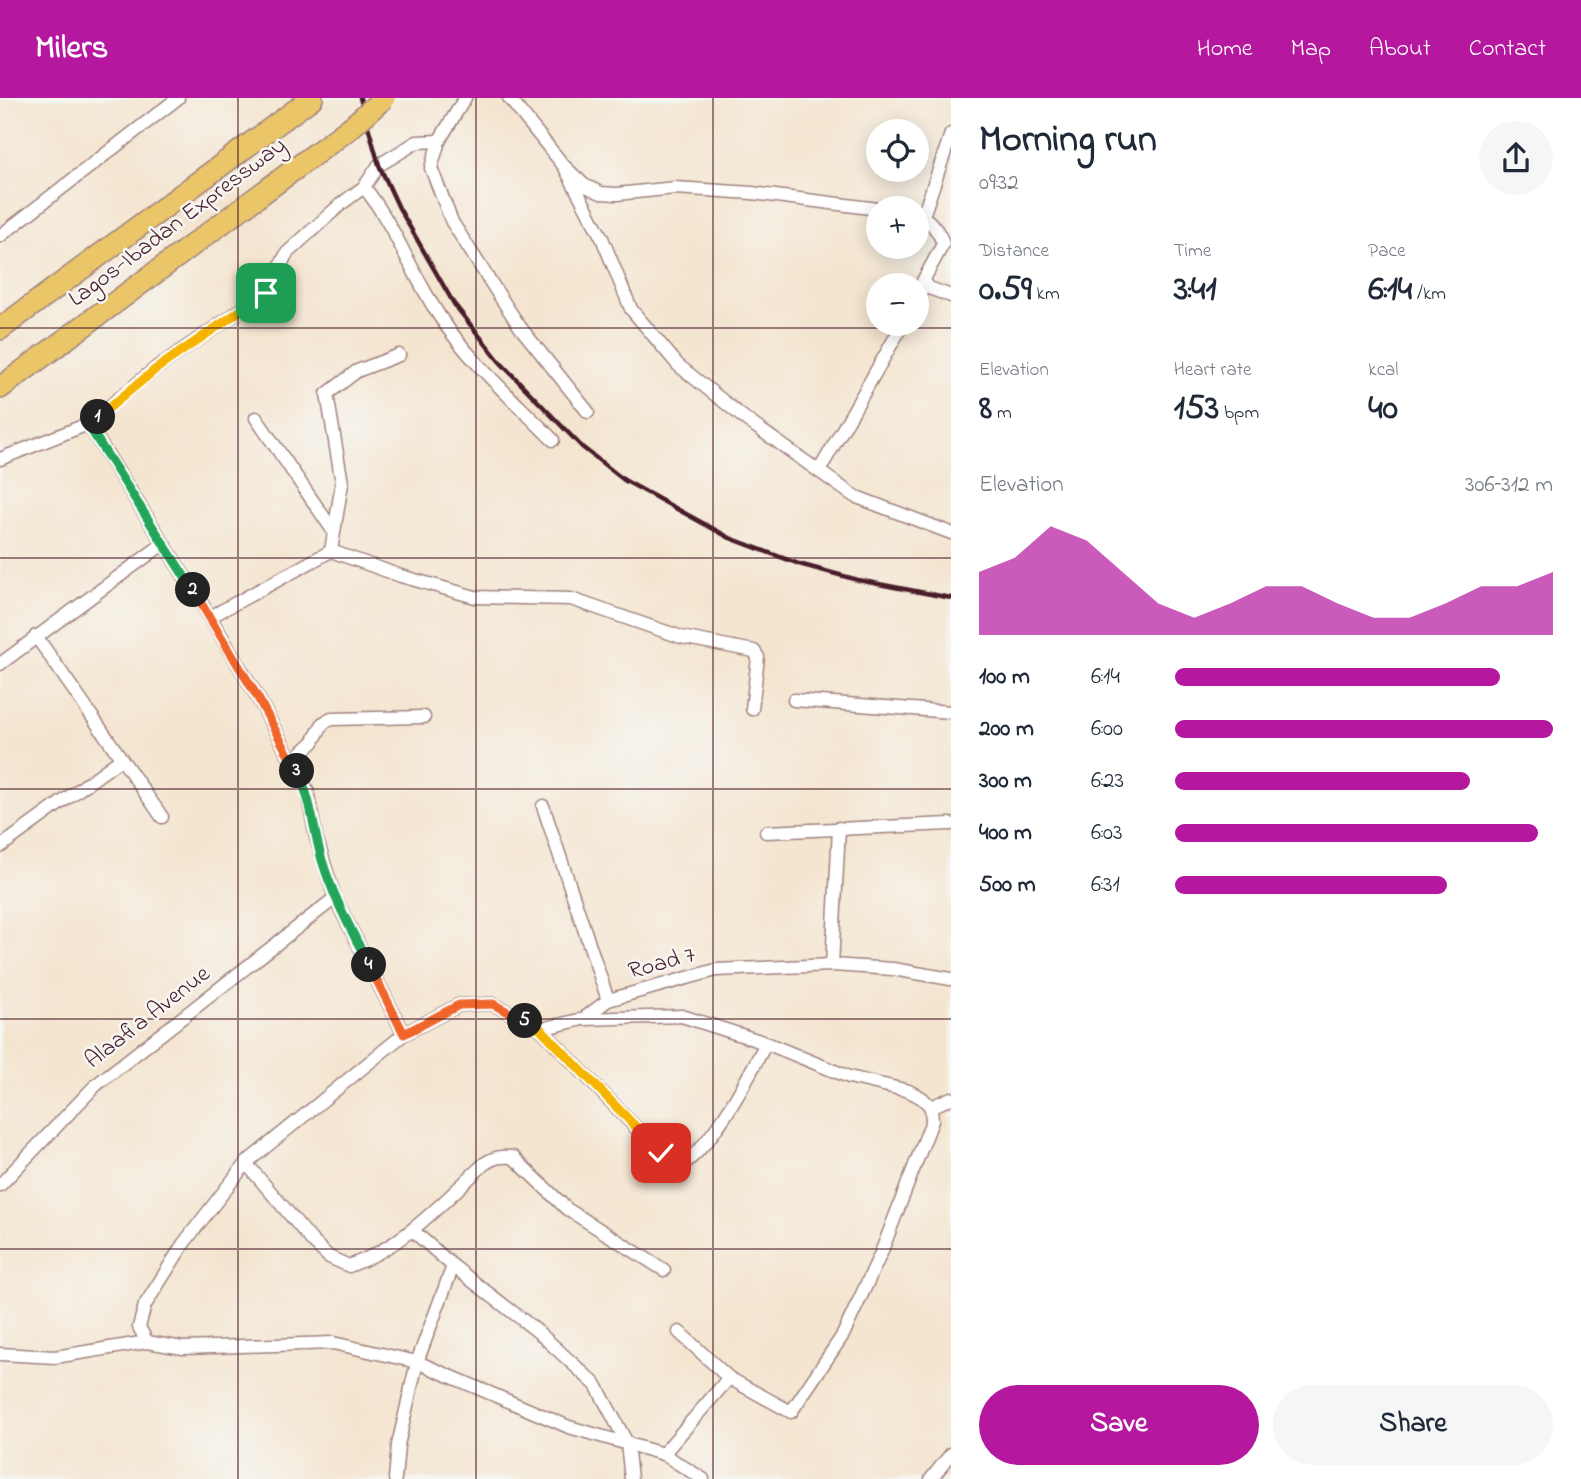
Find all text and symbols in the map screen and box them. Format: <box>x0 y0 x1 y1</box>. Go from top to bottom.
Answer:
text: Milers <box>35 25 108 73</box>
text: Home <box>1197 32 1253 67</box>
text: Map <box>1291 32 1331 67</box>
text: About <box>1369 32 1431 67</box>
text: Contact <box>1469 32 1546 67</box>
text: Morning run <box>979 113 1157 169</box>
map controls <box>866 119 929 336</box>
button: locate <box>866 119 929 182</box>
button: share <box>1479 121 1553 195</box>
street label: Lagos-Ibadan Expressway <box>62 129 295 317</box>
text: 09:32 <box>979 167 1019 200</box>
button: + <box>866 196 929 259</box>
text: Distance <box>979 238 1049 265</box>
text: Time <box>1174 238 1211 265</box>
text: Pace <box>1368 238 1405 265</box>
pin <box>236 263 296 323</box>
text: 0.59 <box>979 265 1032 316</box>
text: 3:41 <box>1174 265 1217 316</box>
text: 6:14 <box>1368 265 1412 316</box>
button: − <box>866 273 929 336</box>
icon: arrive <box>247 274 285 312</box>
text: km <box>1032 281 1060 308</box>
text: /km <box>1412 281 1446 308</box>
text: Elevation <box>979 357 1049 384</box>
text: Heart rate <box>1174 357 1252 384</box>
text: kcal <box>1368 357 1399 384</box>
text: 8 <box>979 384 992 435</box>
text: 153 <box>1174 384 1219 435</box>
text: 40 <box>1368 384 1398 435</box>
pin: 1 <box>80 400 116 434</box>
text: m <box>992 400 1012 427</box>
text: bpm <box>1219 400 1259 427</box>
text: 1 <box>94 403 101 430</box>
text: Elevation <box>979 469 1064 502</box>
text: 306–312 m <box>1465 469 1553 502</box>
pin: 2 <box>176 573 210 608</box>
text: 2 <box>188 576 197 603</box>
text: 100 m <box>979 661 1030 694</box>
text: 6:14 <box>1091 661 1120 694</box>
text: 200 m <box>979 713 1034 746</box>
text: 6:00 <box>1091 713 1123 746</box>
pin: 3 <box>280 754 314 788</box>
text: 3 <box>293 757 300 784</box>
text: 300 m <box>979 765 1032 798</box>
text: 6:23 <box>1091 765 1124 798</box>
text: 400 m <box>979 817 1032 850</box>
text: 6:03 <box>1091 817 1123 850</box>
text: 500 m <box>979 869 1036 902</box>
text: 6:31 <box>1091 869 1120 902</box>
street label: Road 7 <box>625 938 700 990</box>
pin: 4 <box>352 948 386 982</box>
text: 4 <box>365 951 372 978</box>
street label: Alaafia Avenue <box>78 958 218 1078</box>
pin: 5 <box>508 1004 542 1038</box>
text: 5 <box>519 1007 530 1034</box>
pin <box>631 1123 691 1183</box>
icon: check <box>642 1134 680 1172</box>
button: Save <box>979 1385 1259 1465</box>
button: Share <box>1273 1385 1553 1465</box>

